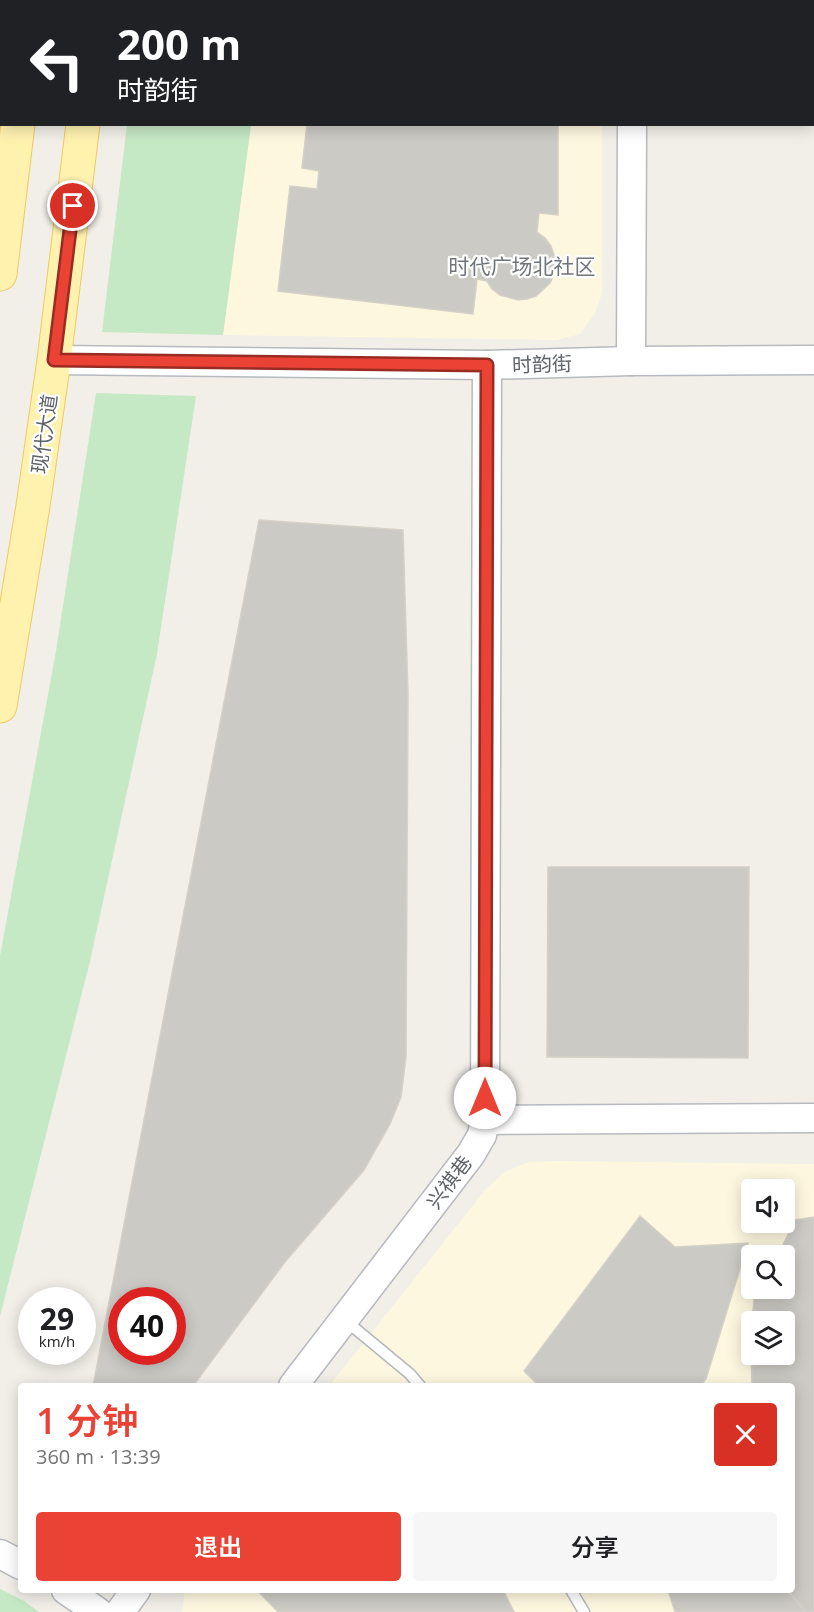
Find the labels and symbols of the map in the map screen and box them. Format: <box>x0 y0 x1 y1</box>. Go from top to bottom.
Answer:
pin <box>47 180 98 231</box>
district label: 时代广场北社区 <box>449 252 596 280</box>
street label: 时韵街 <box>512 349 572 379</box>
street label: 现代大道 <box>25 393 63 475</box>
position arrow <box>453 1066 517 1130</box>
street label: 兴祺巷 <box>420 1150 478 1214</box>
speed limit sign: 40 <box>108 1287 186 1365</box>

